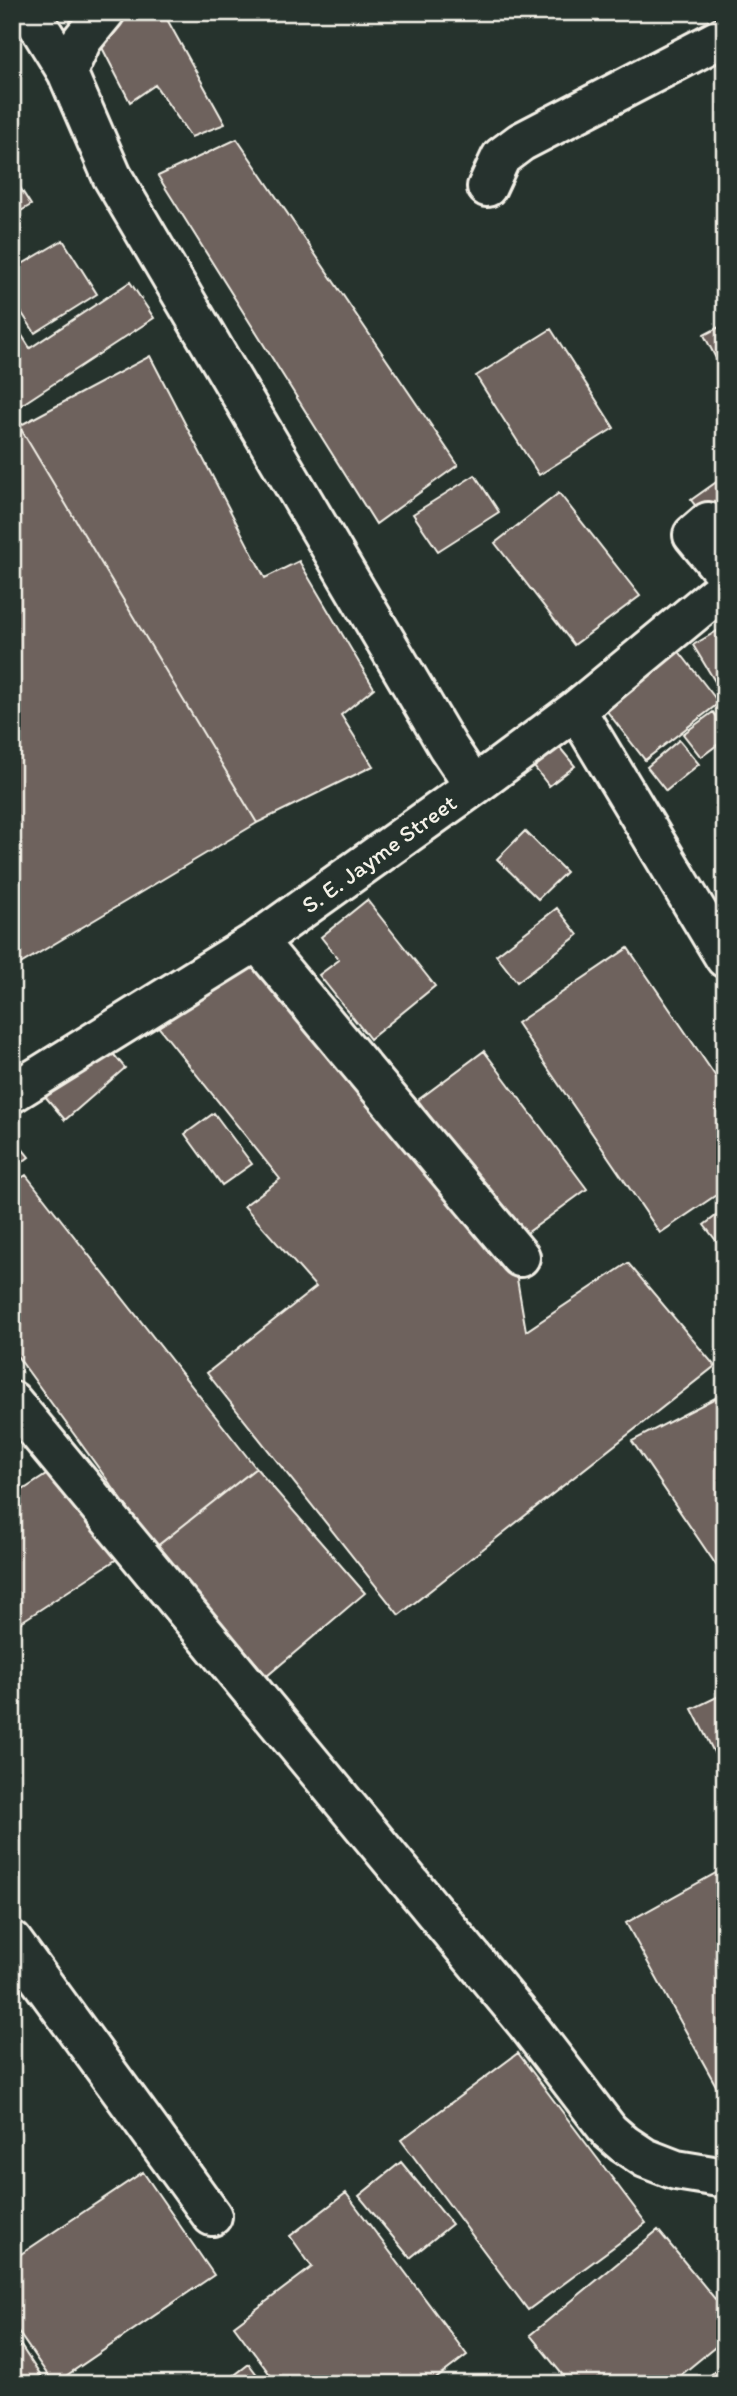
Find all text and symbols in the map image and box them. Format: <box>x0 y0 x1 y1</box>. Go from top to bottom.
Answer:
street label: S. E. Jayme Street <box>296 788 462 919</box>

